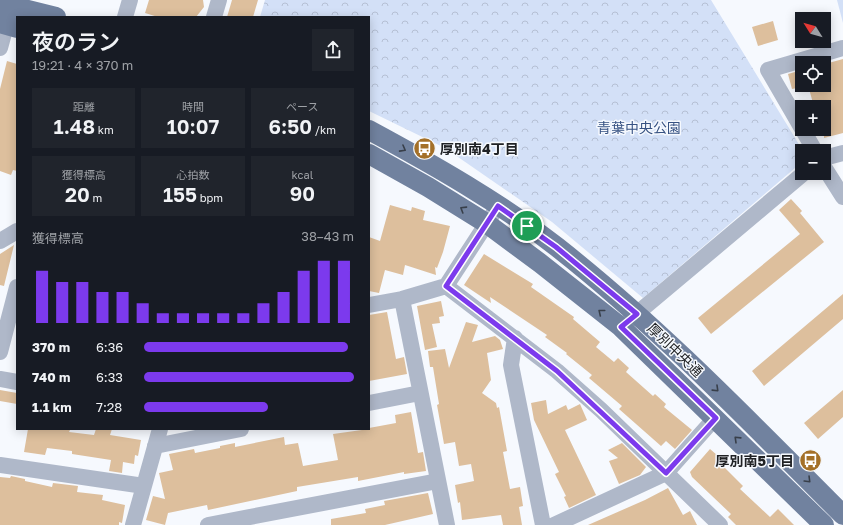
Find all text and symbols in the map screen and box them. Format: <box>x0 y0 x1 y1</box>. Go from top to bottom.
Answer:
north arrow <box>795 12 831 48</box>
map controls <box>795 12 831 180</box>
text: 夜のラン <box>32 28 120 55</box>
button: share <box>312 29 354 71</box>
button: locate <box>795 56 831 92</box>
text: 19:21 · 4 × 370 m <box>32 57 133 73</box>
text: 距離 <box>73 100 95 113</box>
text: 時間 <box>182 100 204 113</box>
text: ペース <box>286 100 319 113</box>
button: + <box>795 100 831 136</box>
text: 1.48 <box>54 114 95 138</box>
text: 10:07 <box>167 114 219 138</box>
text: 6:50 <box>269 114 312 138</box>
park label: 青葉中央公園 <box>597 119 681 136</box>
text: km <box>95 123 114 136</box>
text: /km <box>312 123 336 136</box>
bus stop icon: 厚別南4丁目 <box>412 136 438 162</box>
place label: 厚別南4丁目 <box>440 140 519 157</box>
one-way arrow <box>399 144 406 151</box>
button: − <box>795 144 831 180</box>
text: 獲得標高 <box>62 168 106 181</box>
text: 心拍数 <box>176 168 209 181</box>
text: kcal <box>291 168 313 181</box>
text: 90 <box>290 181 315 205</box>
text: 20 <box>65 182 90 206</box>
text: 155 <box>163 182 197 206</box>
text: m <box>90 191 102 204</box>
text: bpm <box>197 191 223 204</box>
one-way arrow <box>460 206 467 214</box>
pin <box>510 209 544 243</box>
icon: arrive <box>516 215 538 237</box>
text: 38–43 m <box>301 228 354 244</box>
text: 獲得標高 <box>32 230 84 246</box>
one-way arrow <box>599 309 606 316</box>
street label: 厚別中央通 <box>644 319 706 380</box>
text: 370 m <box>32 339 70 355</box>
text: 6:36 <box>96 339 123 355</box>
text: 740 m <box>32 369 70 385</box>
text: 6:33 <box>96 369 123 385</box>
one-way arrow <box>711 384 719 392</box>
text: 1.1 km <box>32 399 72 415</box>
text: 7:28 <box>96 399 122 415</box>
one-way arrow <box>734 436 742 444</box>
bus stop icon: 厚別南5丁目 <box>797 448 823 474</box>
place label: 厚別南5丁目 <box>715 452 794 469</box>
one-way arrow <box>804 475 811 483</box>

